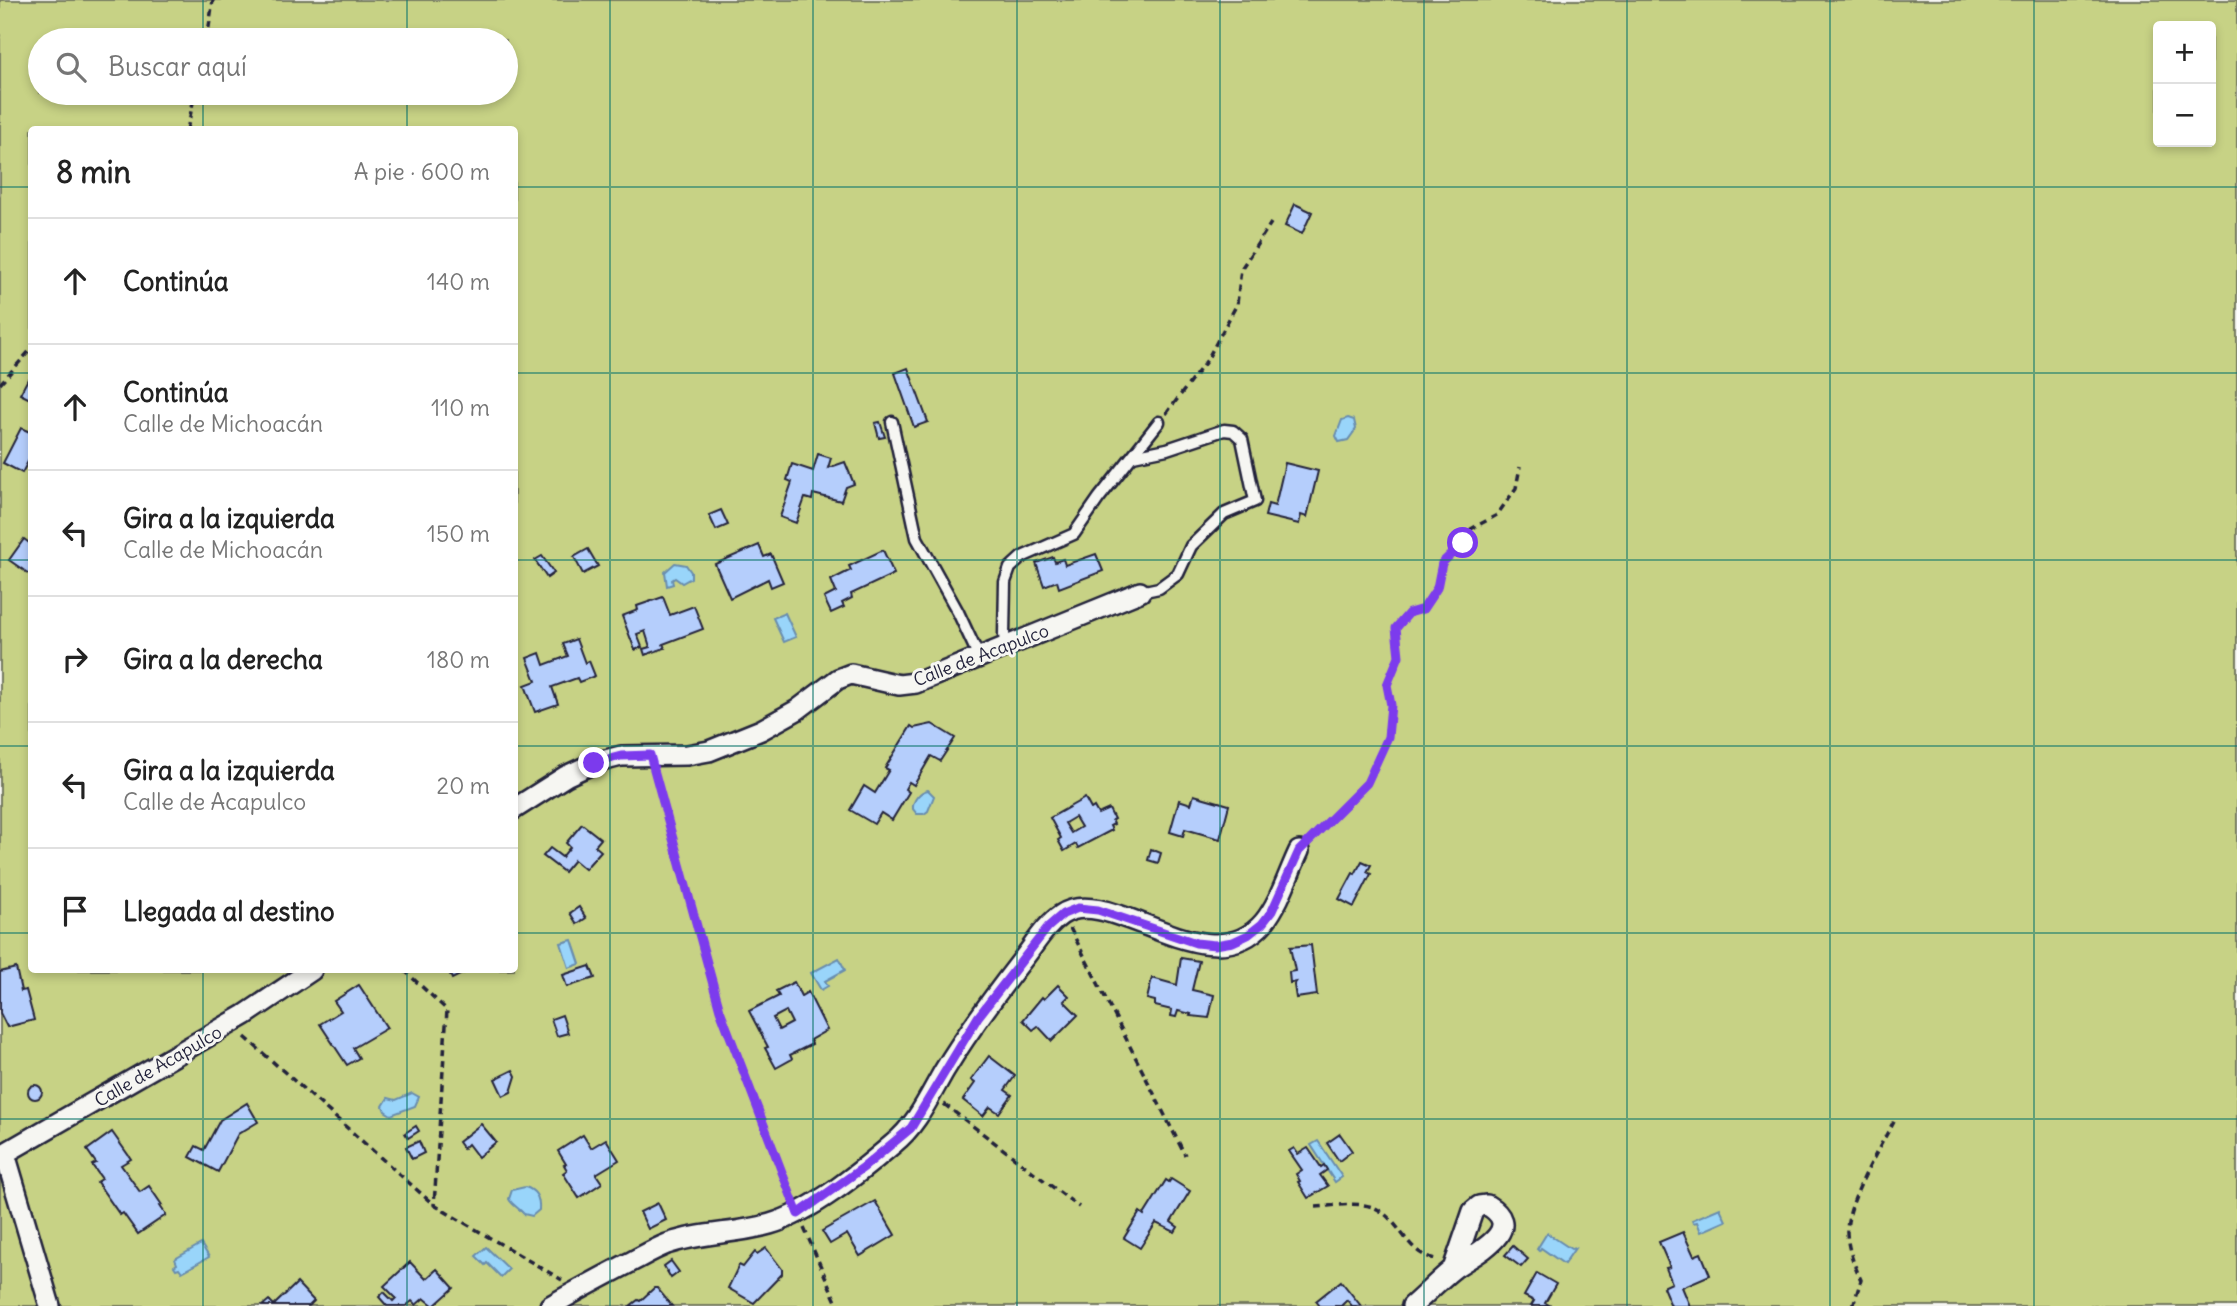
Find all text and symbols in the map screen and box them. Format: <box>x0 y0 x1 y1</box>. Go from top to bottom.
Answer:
map controls <box>2153 21 2216 147</box>
button: + <box>2153 21 2216 84</box>
search box <box>28 28 518 105</box>
icon: search <box>52 48 90 86</box>
text: Buscar aquí <box>108 50 247 83</box>
button: − <box>2153 84 2216 147</box>
text: 8 min <box>56 153 131 191</box>
text: A pie · 600 m <box>354 157 490 186</box>
icon: ahead <box>56 262 94 300</box>
text: Continúa <box>123 265 229 298</box>
text: 140 m <box>427 267 490 296</box>
text: Continúa <box>123 376 229 409</box>
icon: ahead <box>56 388 94 426</box>
text: 110 m <box>431 393 490 422</box>
text: Calle de Michoacán <box>123 409 323 438</box>
text: Gira a la izquierda <box>123 502 335 535</box>
icon: left <box>56 514 94 552</box>
text: 150 m <box>427 519 490 548</box>
route start <box>1447 527 1478 558</box>
text: Calle de Michoacán <box>123 535 323 564</box>
street label: Calle de Acapulco <box>910 619 1052 691</box>
icon: right <box>56 640 94 678</box>
text: Gira a la derecha <box>123 643 323 676</box>
text: 180 m <box>427 645 490 674</box>
route end <box>578 747 609 778</box>
text: Gira a la izquierda <box>123 754 335 787</box>
icon: left <box>56 766 94 804</box>
text: 20 m <box>437 771 490 800</box>
text: Calle de Acapulco <box>123 787 306 816</box>
icon: arrive <box>56 892 94 930</box>
text: Llegada al destino <box>123 895 335 928</box>
street label: Calle de Acapulco <box>90 1020 226 1112</box>

